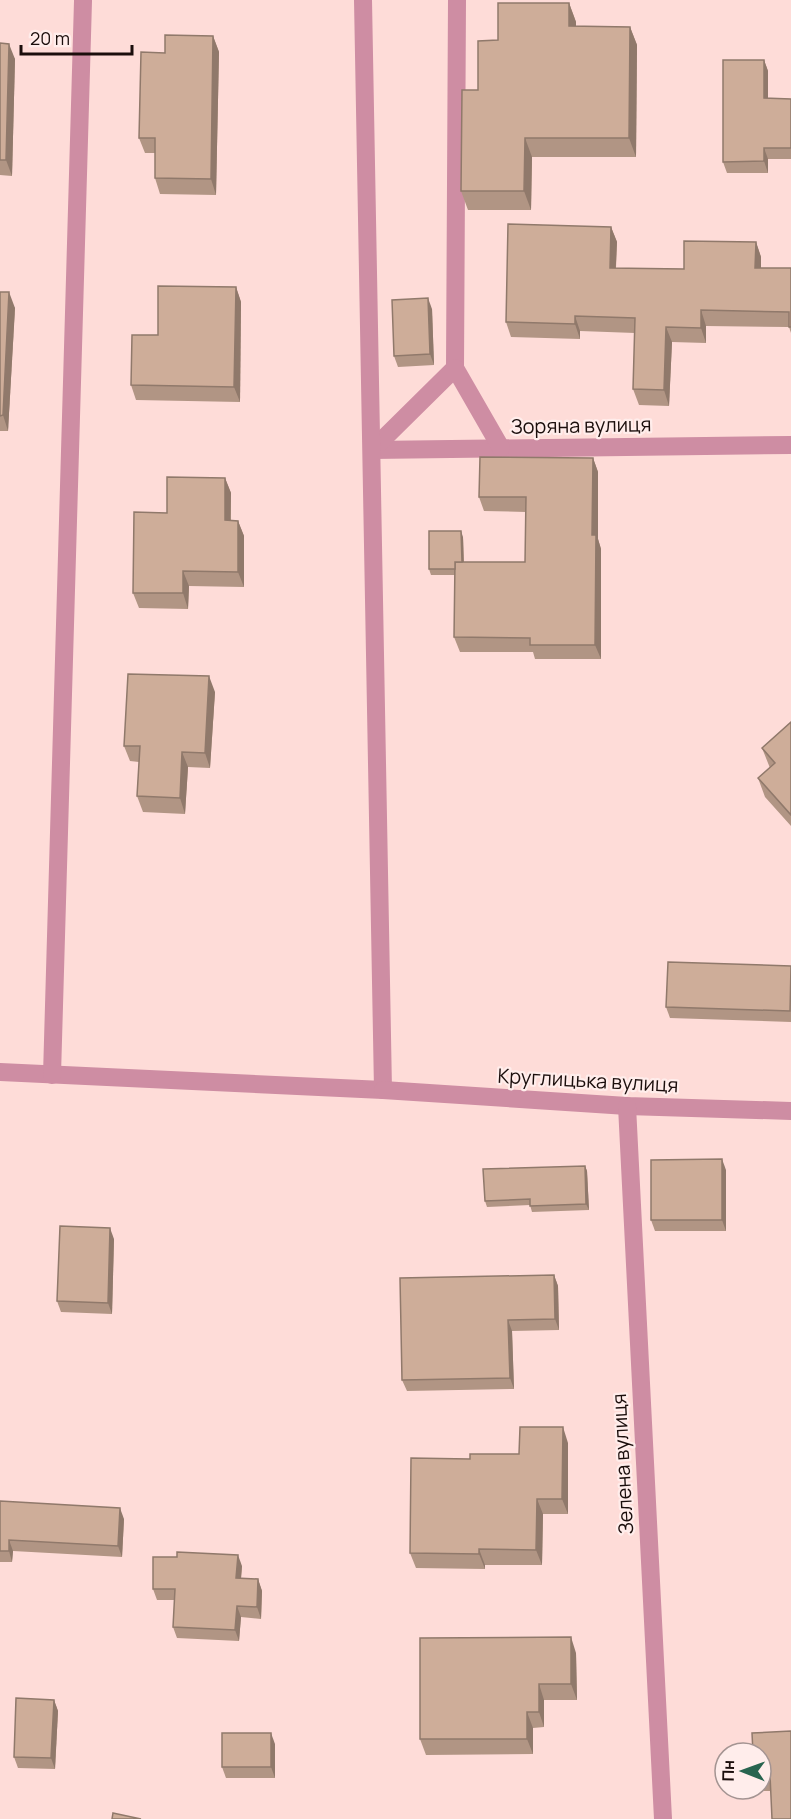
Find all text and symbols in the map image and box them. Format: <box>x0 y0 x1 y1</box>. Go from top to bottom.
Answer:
scale bar <box>21 18 132 56</box>
text: 20 m <box>30 26 70 50</box>
street label: Зоряна вулиця <box>510 410 652 440</box>
street label: Круглицька вулиця <box>497 1062 679 1098</box>
street label: Зелена вулиця <box>605 1393 639 1535</box>
north arrow <box>713 1741 773 1801</box>
text: Пн <box>717 1760 739 1782</box>

